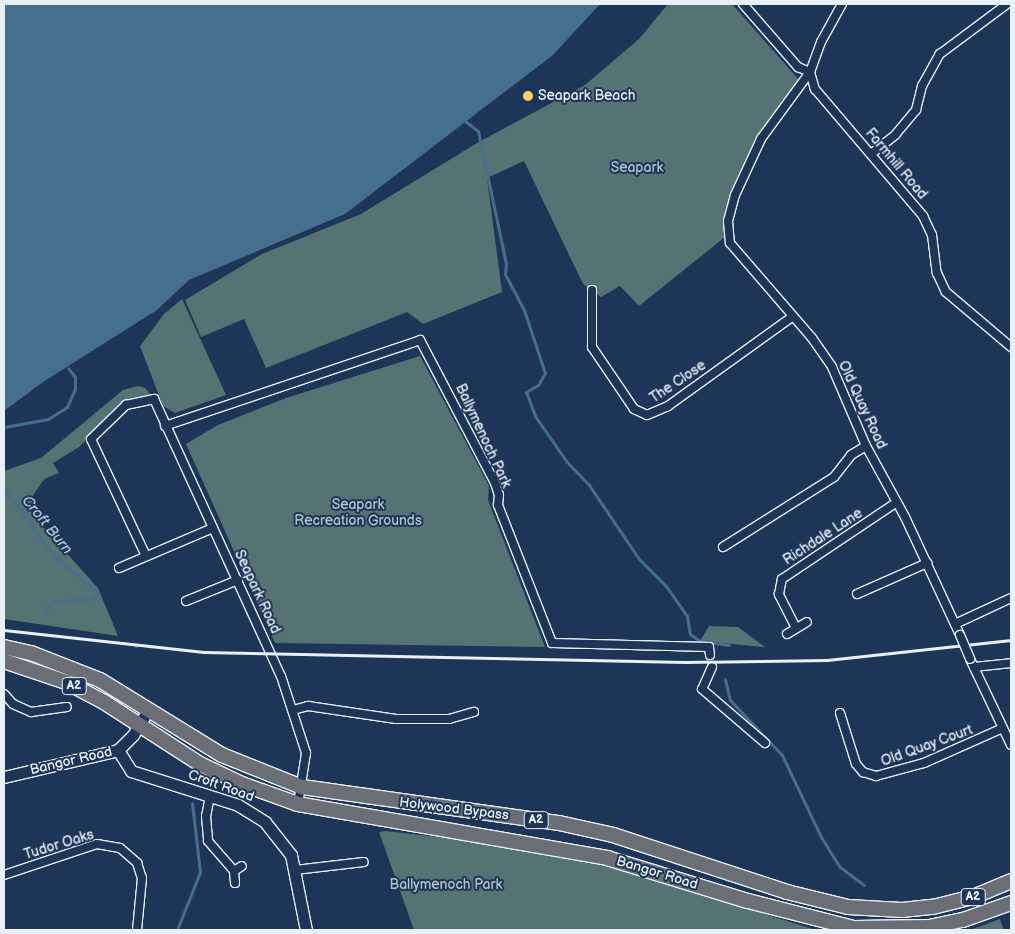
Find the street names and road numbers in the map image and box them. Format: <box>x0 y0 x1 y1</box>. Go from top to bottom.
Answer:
street label: Farmhill Road <box>861 125 931 203</box>
street label: The Close <box>647 357 709 407</box>
street label: Old Quay Road <box>834 358 890 452</box>
street label: Ballymenoch Park <box>452 381 514 491</box>
street label: Richdale Lane <box>780 505 866 569</box>
street label: Seapark Road <box>230 548 284 636</box>
road number: A2 <box>62 676 86 696</box>
street label: Old Quay Court <box>878 721 976 771</box>
street label: Bangor Road <box>28 743 114 779</box>
street label: Croft Road <box>186 766 256 806</box>
street label: Holywood Bypass <box>398 794 510 824</box>
road number: A2 <box>524 810 548 830</box>
street label: Tudor Oaks <box>22 826 96 864</box>
street label: Bangor Road <box>614 853 700 893</box>
road number: A2 <box>960 888 986 906</box>

